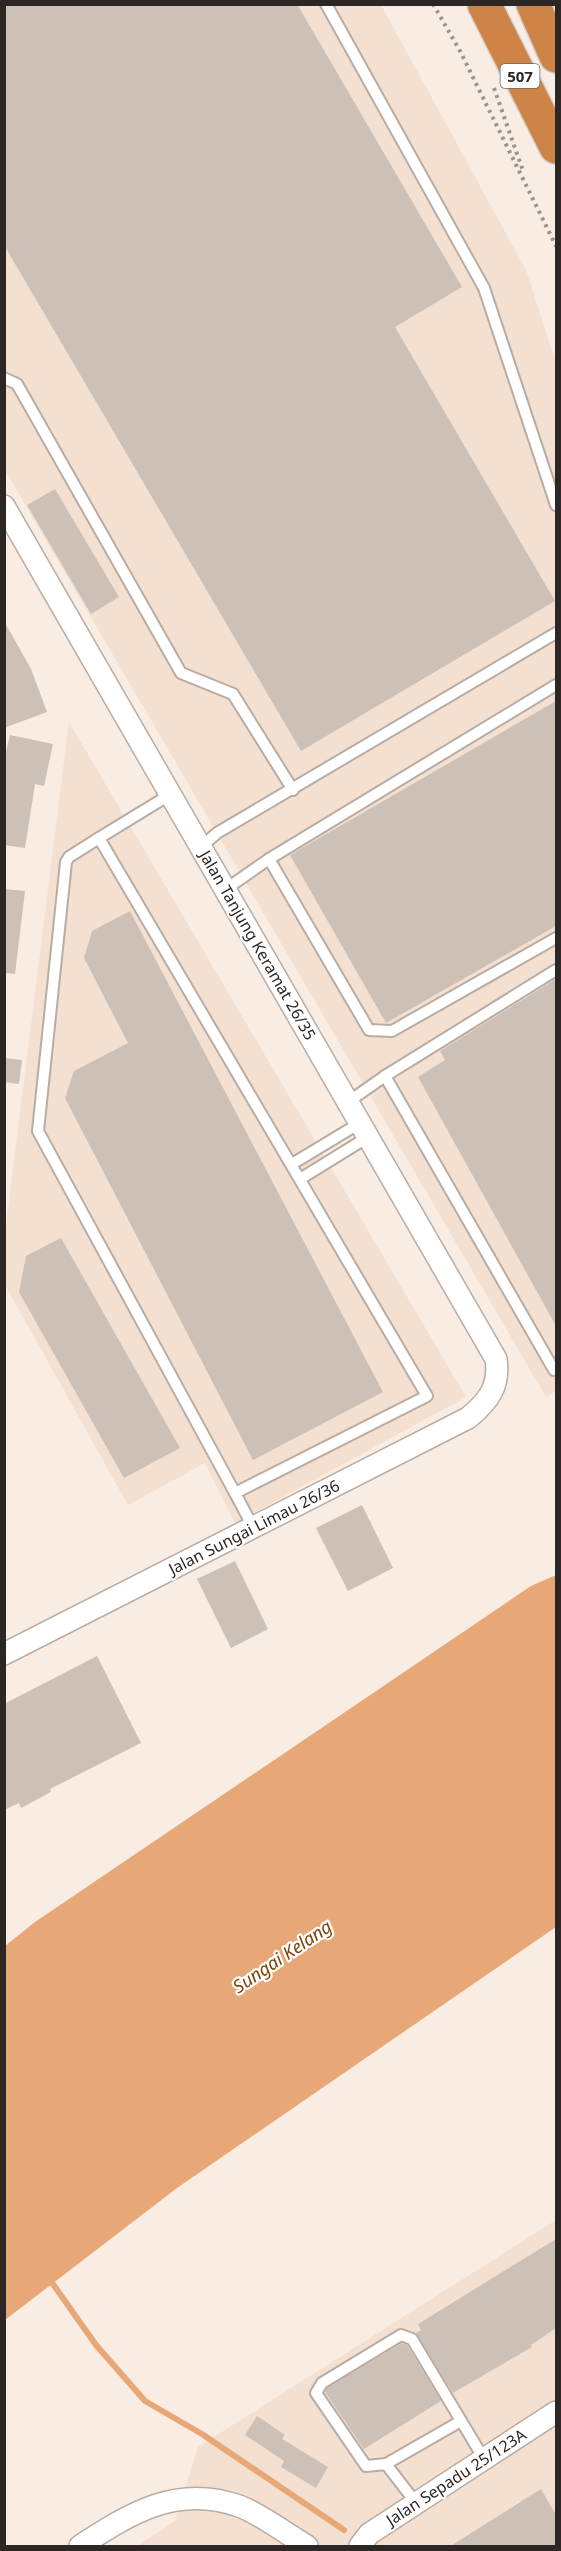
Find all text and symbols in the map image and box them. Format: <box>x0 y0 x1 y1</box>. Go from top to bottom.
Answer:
road number: 507 <box>500 64 540 88</box>
street label: Jalan Tanjung Keramat 26/35 <box>194 844 321 1044</box>
street label: Jalan Sungai Limau 26/36 <box>163 1474 343 1581</box>
water label: Sungai Kelang <box>228 1914 336 1998</box>
street label: Jalan Sepadu 25/123A <box>380 2423 531 2532</box>

